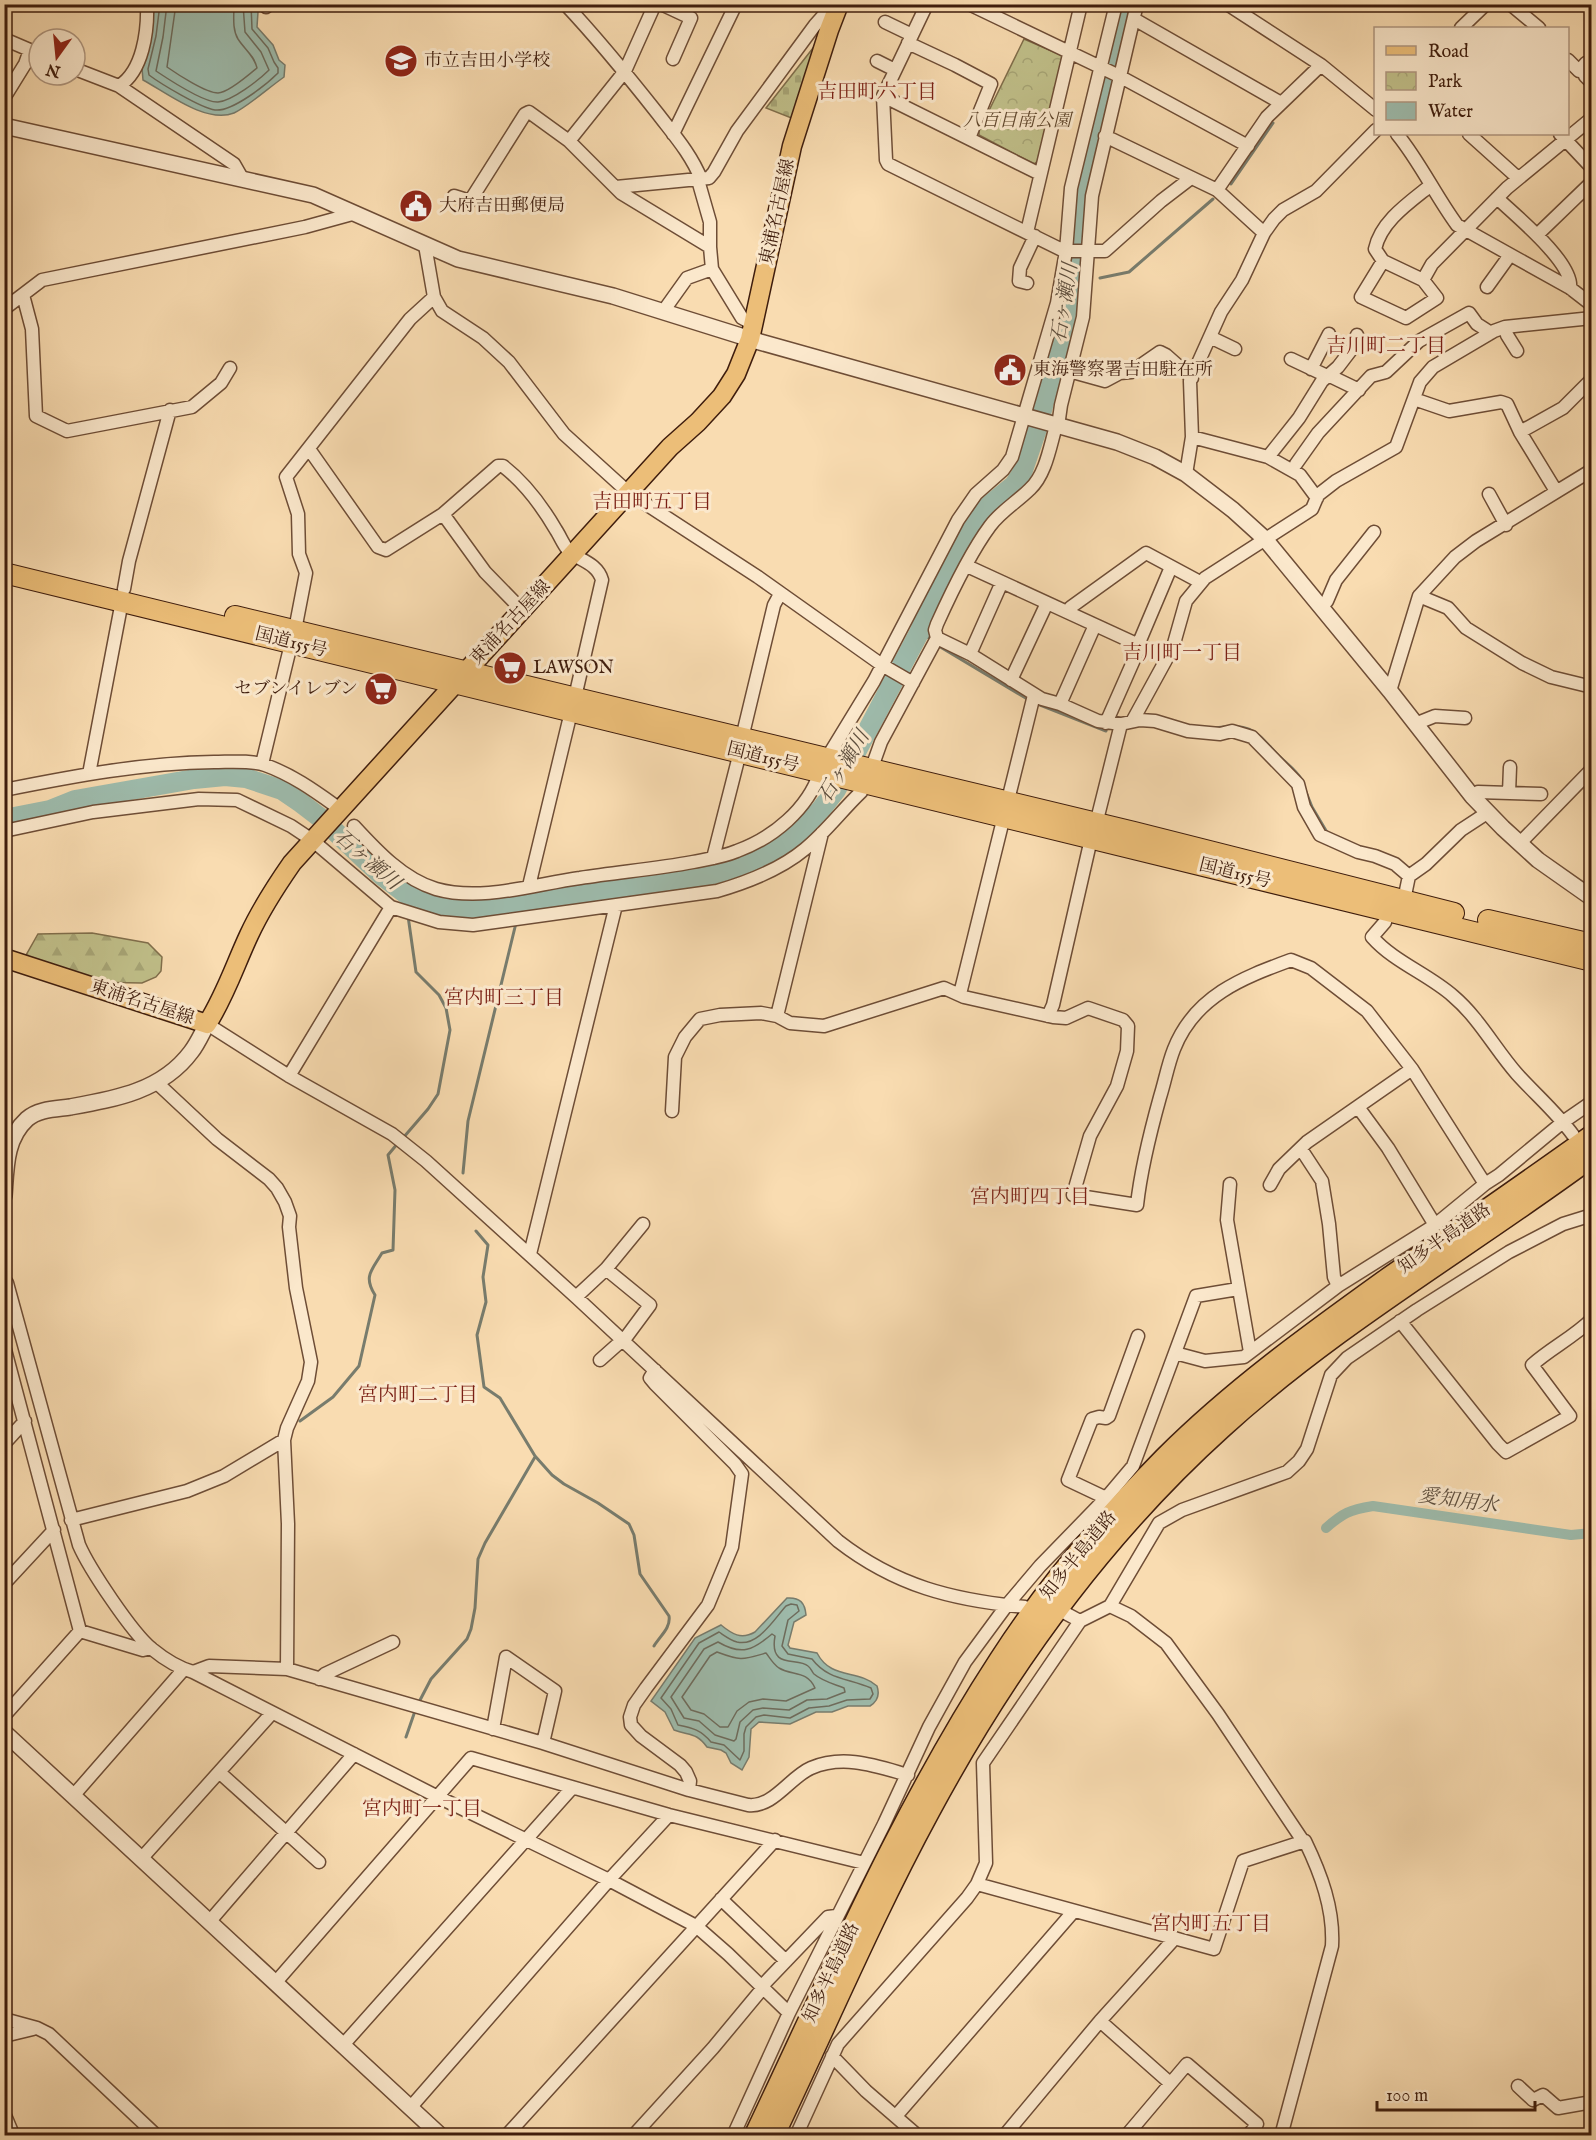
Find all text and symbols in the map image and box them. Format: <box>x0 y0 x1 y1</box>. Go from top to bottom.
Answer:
north arrow <box>27 27 87 87</box>
legend <box>1374 27 1569 135</box>
text: Road <box>1428 41 1469 64</box>
school or university icon: 市立吉田小学校 <box>383 43 419 79</box>
place label: 市立吉田小学校 <box>424 50 550 73</box>
text: N <box>44 58 64 81</box>
text: Park <box>1428 71 1463 94</box>
district label: 吉田町六丁目 <box>817 80 937 105</box>
text: Water <box>1428 101 1473 124</box>
park label: 八百目南公園 <box>963 110 1074 133</box>
street label: 東浦名古屋線 <box>756 157 800 267</box>
public building icon: 大府吉田郵便局 <box>398 188 434 224</box>
place label: 大府吉田郵便局 <box>439 195 565 218</box>
water label: 石ヶ瀬川 <box>1046 260 1084 344</box>
district label: 吉川町二丁目 <box>1326 334 1446 359</box>
public building icon: 東海警察署吉田駐在所 <box>992 352 1028 388</box>
place label: 東海警察署吉田駐在所 <box>1033 359 1213 382</box>
district label: 吉田町五丁目 <box>592 490 712 515</box>
street label: 東浦名古屋線 <box>466 576 556 670</box>
street label: 国道155号 <box>252 623 330 663</box>
district label: 吉川町一丁目 <box>1122 641 1242 666</box>
supermarket icon: LAWSON <box>492 650 528 686</box>
place label: LAWSON <box>533 657 614 680</box>
supermarket icon: セブンイレブン <box>363 671 399 707</box>
place label: セブンイレブン <box>234 678 358 701</box>
water label: 石ヶ瀬川 <box>813 725 876 808</box>
street label: 国道155号 <box>724 738 802 778</box>
water label: 石ヶ瀬川 <box>329 824 407 897</box>
street label: 国道155号 <box>1196 854 1274 894</box>
street label: 東浦名古屋線 <box>87 975 197 1031</box>
district label: 宮内町三丁目 <box>444 986 564 1011</box>
district label: 宮内町四丁目 <box>970 1185 1090 1210</box>
street label: 知多半島道路 <box>1394 1199 1496 1279</box>
district label: 宮内町二丁目 <box>358 1383 478 1408</box>
water label: 愛知用水 <box>1417 1483 1501 1519</box>
street label: 知多半島道路 <box>1036 1507 1122 1605</box>
district label: 宮内町一丁目 <box>362 1797 482 1822</box>
district label: 宮内町五丁目 <box>1151 1912 1271 1937</box>
street label: 知多半島道路 <box>799 1919 865 2027</box>
scale bar <box>1377 2074 1534 2112</box>
text: 100 m <box>1386 2085 1428 2108</box>

